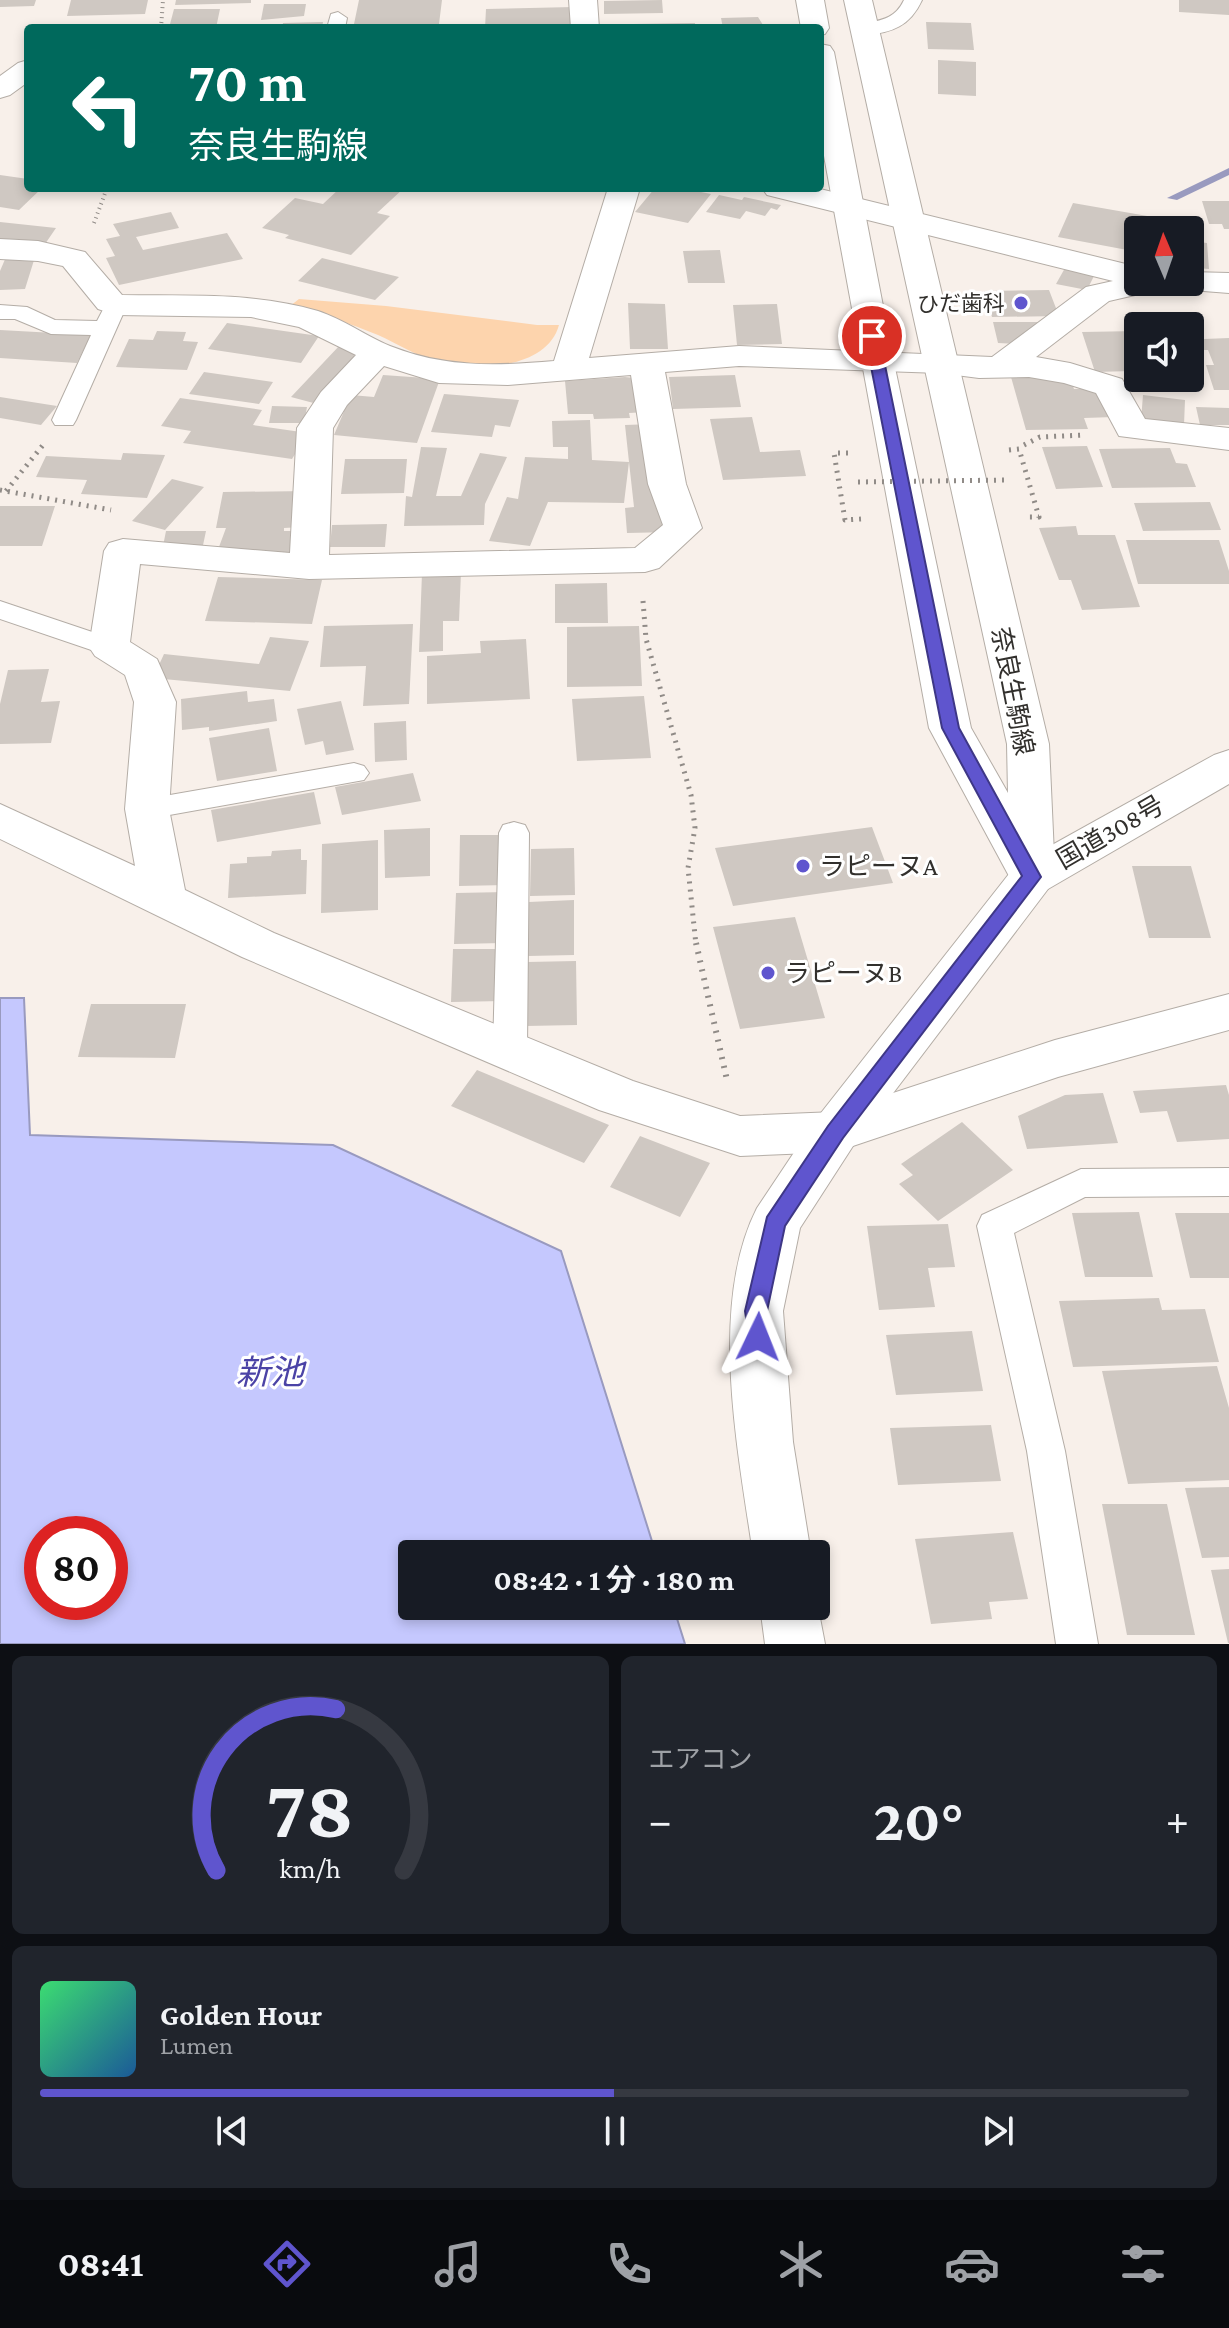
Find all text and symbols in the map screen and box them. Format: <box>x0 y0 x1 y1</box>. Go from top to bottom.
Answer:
text: 70 m <box>188 51 307 113</box>
icon: left <box>56 56 160 160</box>
text: 奈良生駒線 <box>188 126 368 166</box>
north arrow <box>1124 216 1204 296</box>
map controls <box>1124 216 1204 392</box>
place label: ひだ歯科 <box>917 291 1005 316</box>
marker: ひだ歯科 <box>1012 294 1030 312</box>
pin <box>838 302 906 370</box>
button: sound <box>1124 312 1204 392</box>
icon: arrive <box>850 314 894 358</box>
street label: 奈良生駒線 <box>986 625 1039 758</box>
street label: 国道308号 <box>1051 790 1169 875</box>
place label: ラピーヌA <box>819 852 938 881</box>
marker: ラピーヌA <box>794 857 812 875</box>
place label: ラピーヌB <box>784 959 902 988</box>
marker: ラピーヌB <box>759 964 777 982</box>
position arrow <box>716 1295 800 1379</box>
water label: 新池 <box>236 1354 307 1391</box>
speed limit sign: 80 <box>24 1516 128 1620</box>
text: 08:42 · 1 分 · 180 m <box>494 1563 734 1596</box>
text: エアコン <box>649 1745 753 1774</box>
text: 78 <box>266 1762 354 1855</box>
text: 20° <box>874 1786 964 1853</box>
text: − <box>649 1796 672 1844</box>
text: + <box>1166 1796 1189 1844</box>
text: km/h <box>279 1852 341 1884</box>
text: Golden Hour <box>160 1998 322 2031</box>
text: Lumen <box>160 2031 233 2060</box>
icon: previous <box>210 2109 254 2153</box>
icon: pause <box>593 2109 637 2153</box>
icon: next <box>976 2109 1020 2153</box>
icon: directions <box>259 2236 315 2292</box>
icon: music <box>430 2236 486 2292</box>
icon: phone <box>601 2236 657 2292</box>
icon: climate <box>773 2236 829 2292</box>
icon: car <box>944 2236 1000 2292</box>
icon: filters <box>1115 2236 1171 2292</box>
text: 08:41 <box>58 2244 143 2284</box>

